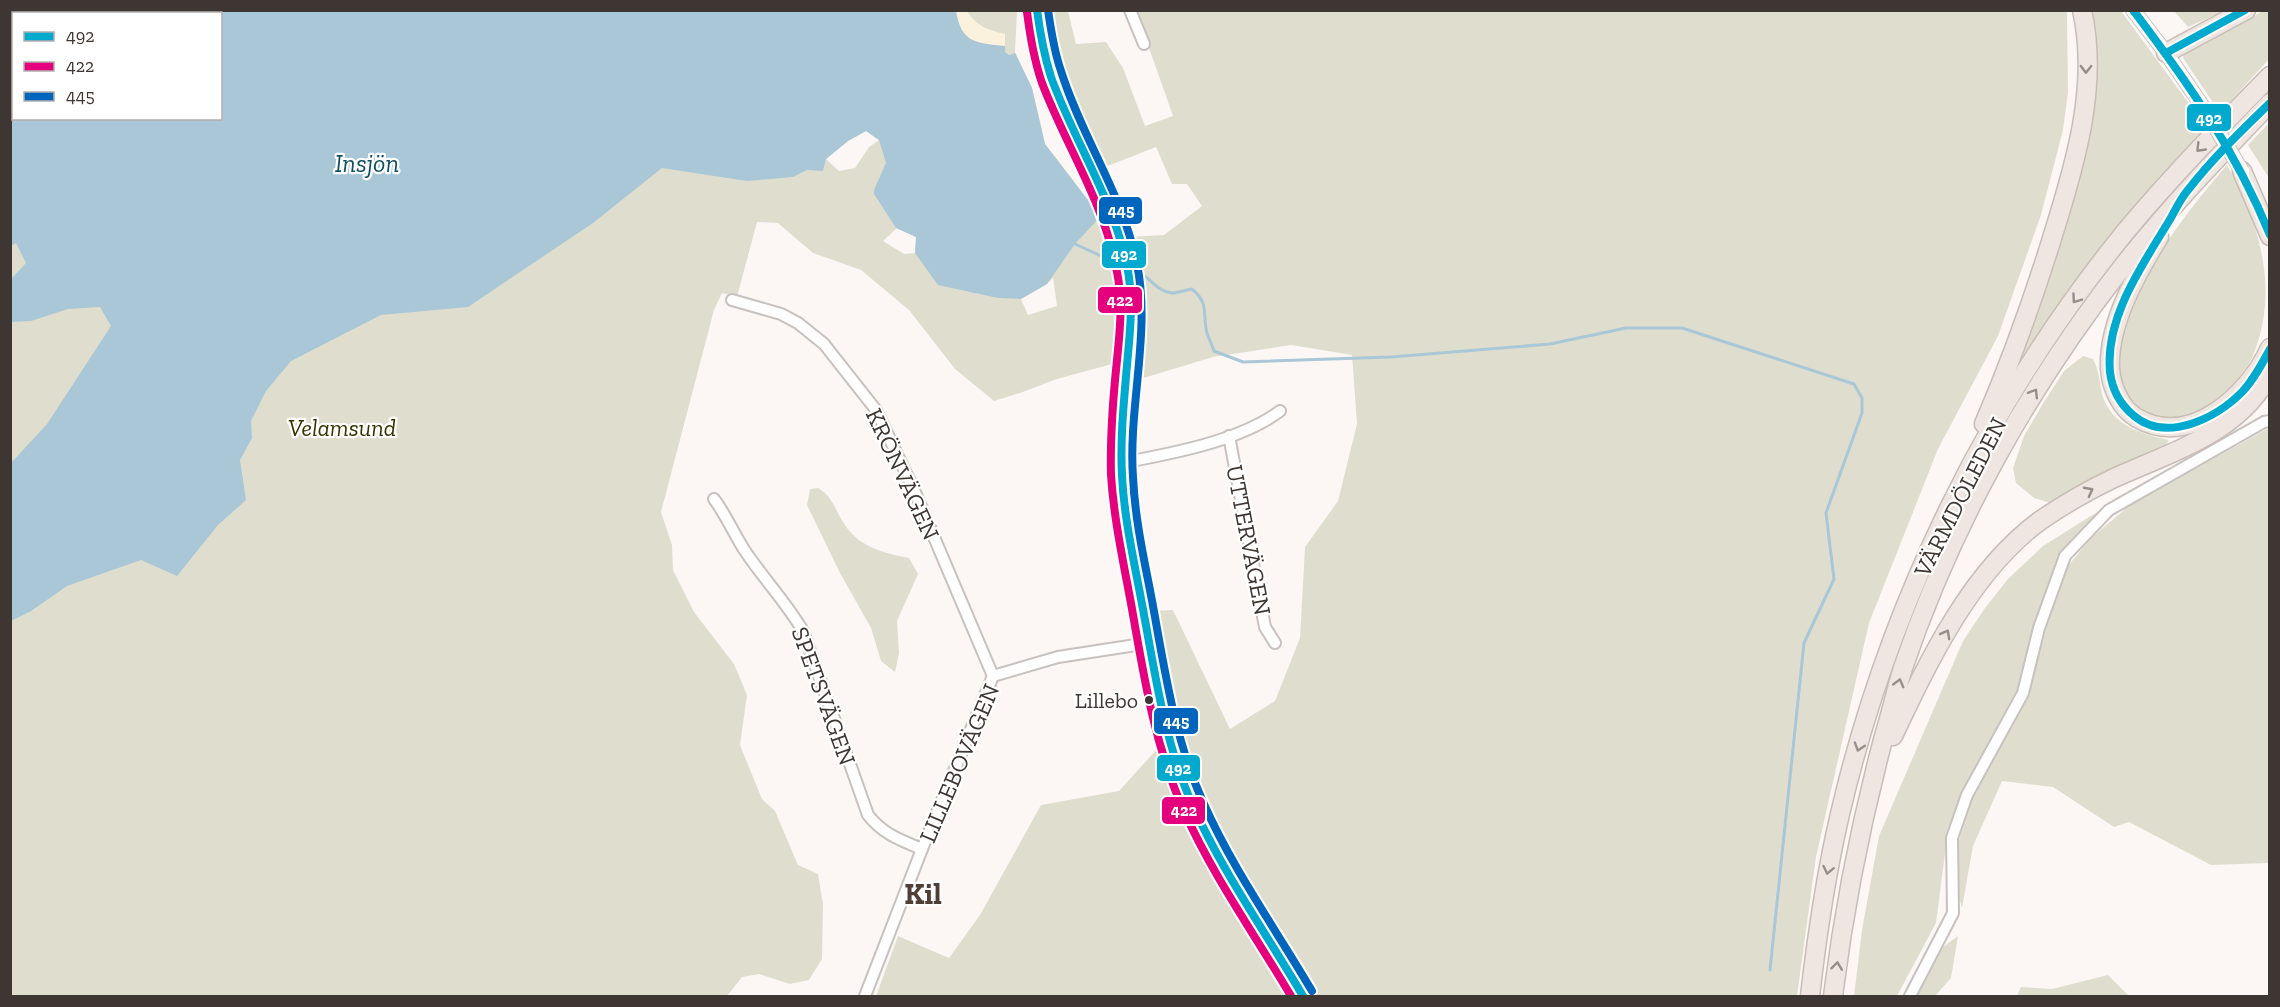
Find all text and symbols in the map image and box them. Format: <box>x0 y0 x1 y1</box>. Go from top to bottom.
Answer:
legend <box>12 12 222 120</box>
text: 492 <box>66 25 95 47</box>
text: 422 <box>66 55 94 77</box>
one-way arrow <box>2080 64 2092 73</box>
text: 445 <box>66 85 95 107</box>
line badge: 492 <box>2186 103 2232 132</box>
text: 492 <box>2196 109 2223 128</box>
one-way arrow <box>2196 141 2207 152</box>
water label: Insjön <box>335 147 399 179</box>
line badge: 445 <box>1098 196 1143 225</box>
text: 445 <box>1108 201 1134 220</box>
line badge: 492 <box>1101 240 1147 269</box>
text: 492 <box>1111 245 1138 264</box>
line badge: 422 <box>1097 286 1143 314</box>
text: 422 <box>1107 291 1134 310</box>
one-way arrow <box>2072 292 2083 303</box>
one-way arrow <box>2027 389 2039 399</box>
street label: KRÖNVÄGEN <box>860 403 946 545</box>
street label: VÄRMDÖLEDEN <box>1907 412 2013 583</box>
park label: Velamsund <box>288 413 396 442</box>
street label: UTTERVÄGEN <box>1220 462 1278 618</box>
one-way arrow <box>2083 487 2093 498</box>
street label: SPETSVÄGEN <box>786 623 862 769</box>
one-way arrow <box>1938 629 1950 640</box>
one-way arrow <box>1892 678 1904 689</box>
street label: LILLEBOVÄGEN <box>913 679 1005 847</box>
place label: Lillebo <box>1075 687 1138 714</box>
marker: Lillebo <box>1143 694 1155 706</box>
line badge: 445 <box>1153 707 1199 735</box>
text: 445 <box>1163 712 1189 731</box>
one-way arrow <box>1854 741 1866 751</box>
line badge: 492 <box>1156 754 1201 782</box>
text: 492 <box>1165 759 1192 778</box>
line badge: 422 <box>1161 796 1206 825</box>
text: 422 <box>1171 801 1198 820</box>
one-way arrow <box>1823 865 1836 875</box>
district label: Kil <box>904 876 942 912</box>
one-way arrow <box>1830 961 1842 970</box>

